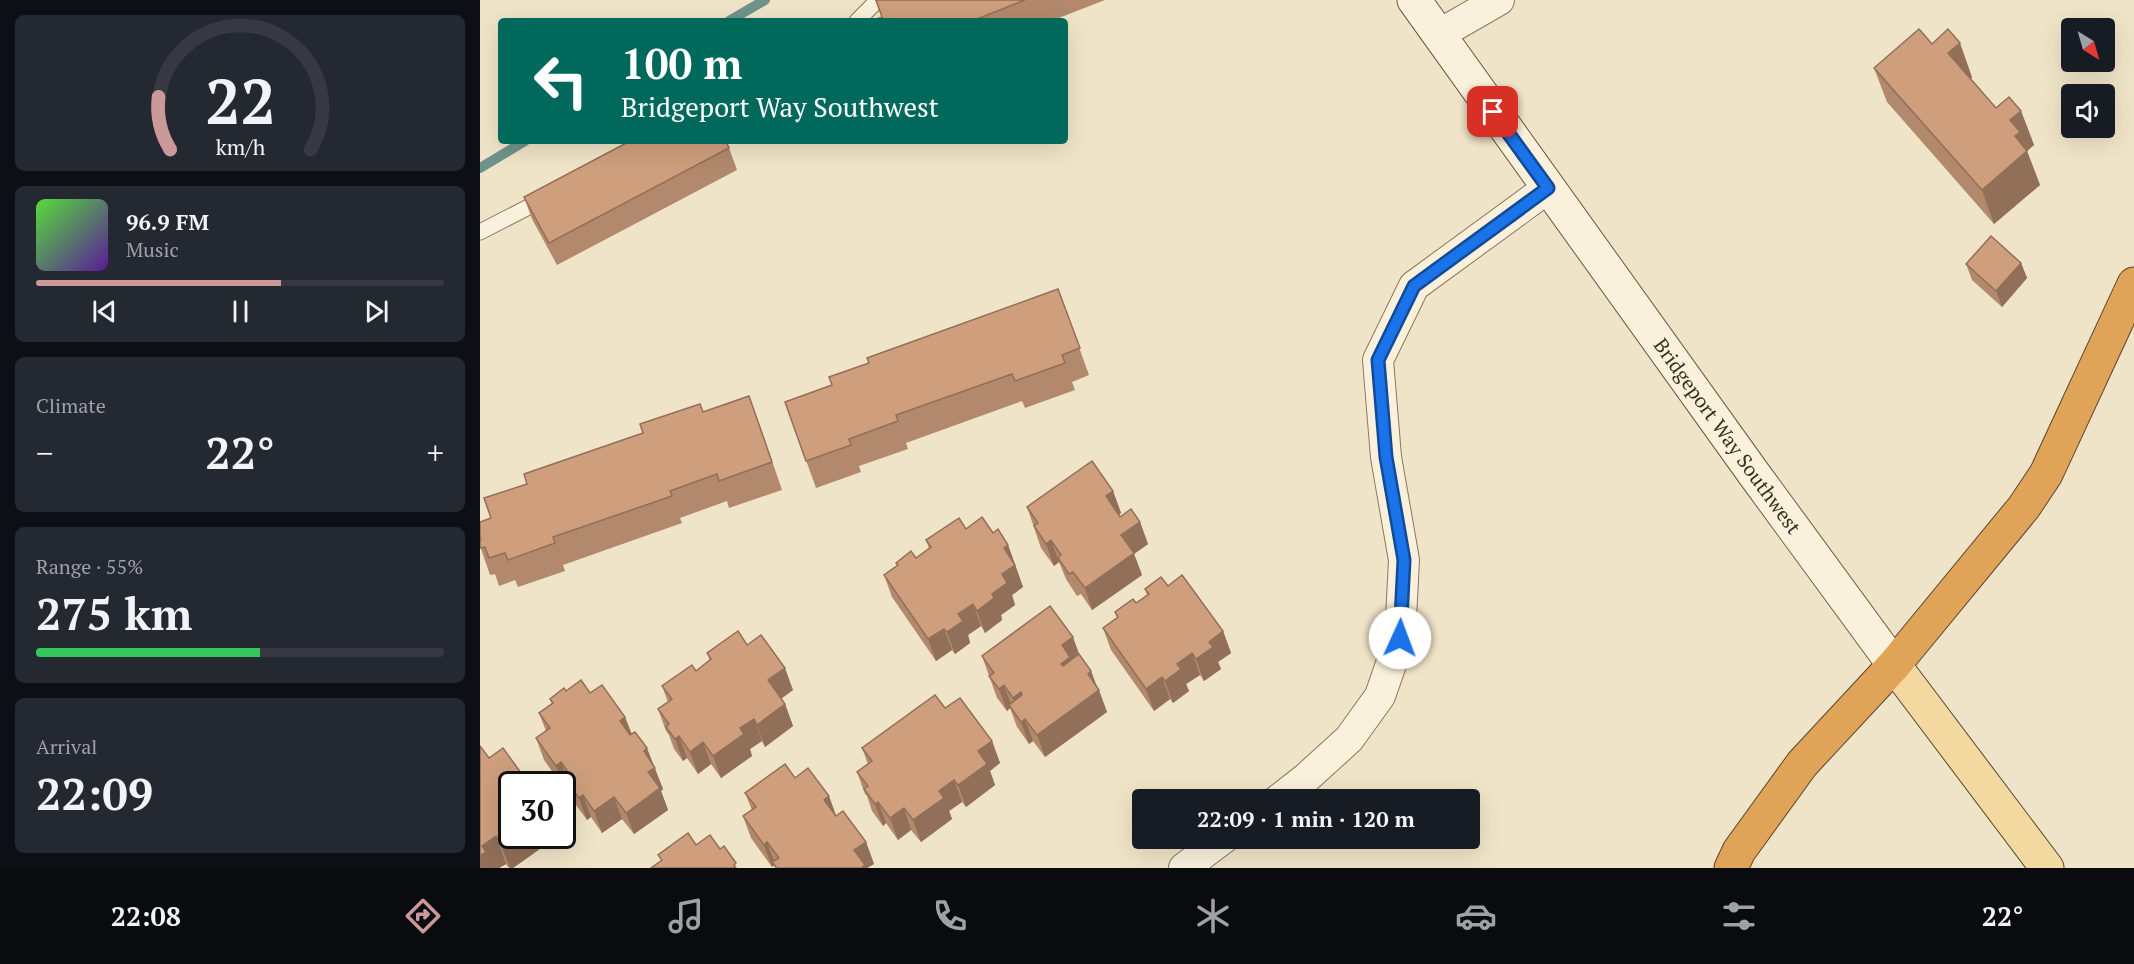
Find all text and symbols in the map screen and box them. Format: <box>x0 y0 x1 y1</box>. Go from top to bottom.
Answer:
north arrow <box>2061 18 2115 72</box>
map controls <box>2061 18 2115 138</box>
text: 100 m <box>621 35 742 91</box>
icon: left <box>522 42 600 120</box>
text: 22 <box>205 59 275 142</box>
button: sound <box>2061 84 2115 138</box>
pin <box>1467 86 1518 137</box>
text: Bridgeport Way Southwest <box>621 89 939 125</box>
icon: arrive <box>1476 95 1509 128</box>
text: km/h <box>215 133 265 161</box>
text: 96.9 FM <box>126 207 209 236</box>
text: Music <box>126 236 179 263</box>
icon: previous <box>88 295 121 328</box>
icon: pause <box>224 295 257 328</box>
icon: next <box>360 295 393 328</box>
street label: Bridgeport Way Southwest <box>1648 332 1808 540</box>
text: Climate <box>36 392 106 419</box>
text: 22° <box>205 422 275 482</box>
text: − <box>36 431 54 474</box>
text: + <box>426 431 444 474</box>
text: Range · 55% <box>36 553 143 580</box>
text: 275 km <box>36 583 192 643</box>
position arrow <box>1368 606 1432 670</box>
text: Arrival <box>36 733 97 760</box>
text: 22:09 <box>36 763 153 823</box>
speed limit sign: 30 <box>498 771 576 849</box>
text: 22:09 · 1 min · 120 m <box>1197 804 1415 833</box>
icon: directions <box>402 895 444 937</box>
icon: music <box>665 895 707 937</box>
icon: phone <box>929 895 971 937</box>
icon: climate <box>1192 895 1234 937</box>
icon: car <box>1455 895 1497 937</box>
icon: filters <box>1718 895 1760 937</box>
text: 22:08 <box>111 898 181 934</box>
text: 22° <box>1982 898 2023 934</box>

